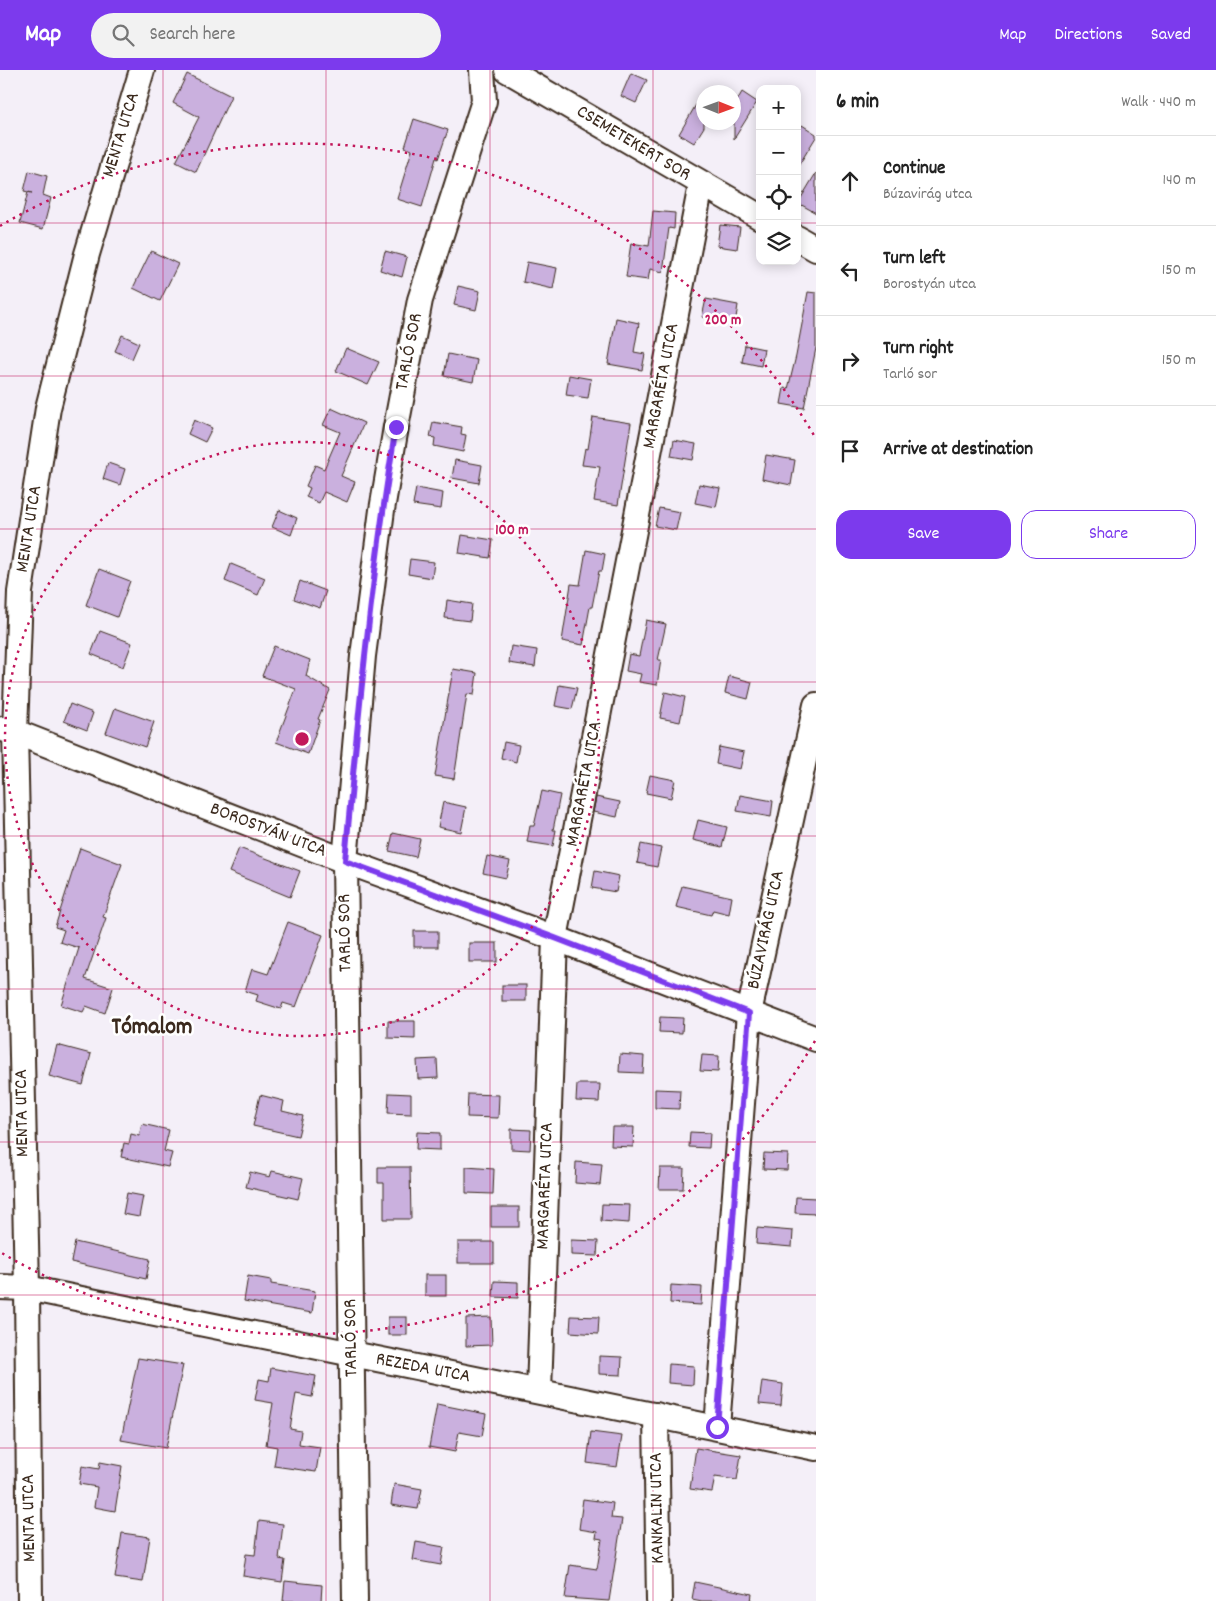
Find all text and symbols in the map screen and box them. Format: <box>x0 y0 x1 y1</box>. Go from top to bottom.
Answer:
search box <box>91 13 441 58</box>
text: Map <box>25 18 61 52</box>
icon: search <box>109 21 137 49</box>
text: Search here <box>149 22 235 49</box>
text: Map <box>999 23 1026 48</box>
text: Directions <box>1054 23 1123 48</box>
text: Saved <box>1151 23 1191 48</box>
north arrow <box>696 85 741 130</box>
map controls <box>756 85 801 265</box>
button: + <box>756 85 801 130</box>
text: 6 min <box>836 88 879 118</box>
street label: MENTA UTCA <box>96 89 148 181</box>
text: Walk · 440 m <box>1121 91 1196 114</box>
street label: CSEMETEKERT SOR <box>571 99 695 189</box>
button: − <box>756 130 801 175</box>
text: Continue <box>883 156 945 183</box>
icon: ahead <box>836 167 864 195</box>
text: 140 m <box>1162 169 1196 192</box>
button: locate <box>756 175 801 220</box>
text: Búzavirág utca <box>883 183 972 206</box>
button: layers <box>756 220 801 265</box>
text: Turn left <box>883 246 946 273</box>
icon: left <box>836 257 864 285</box>
text: 150 m <box>1162 259 1196 282</box>
text: Borostyán utca <box>883 273 976 296</box>
text: 200 m <box>705 310 741 332</box>
street label: TARLÓ SOR <box>389 311 431 393</box>
street label: MARGARÉTA UTCA <box>637 321 687 451</box>
text: Turn right <box>883 336 954 363</box>
icon: right <box>836 347 864 375</box>
text: 150 m <box>1162 349 1196 372</box>
text: Tarló sor <box>883 363 937 386</box>
route end <box>385 416 408 439</box>
icon: arrive <box>836 437 864 465</box>
text: Arrive at destination <box>883 437 1033 464</box>
street label: MENTA UTCA <box>10 483 50 575</box>
button: Save <box>836 510 1011 559</box>
button: Share <box>1021 510 1196 559</box>
text: 100 m <box>495 520 529 542</box>
street label: MARGARÉTA UTCA <box>560 719 610 849</box>
centre of rings <box>293 730 311 748</box>
street label: BOROSTYÁN UTCA <box>206 796 330 866</box>
street label: BÚZAVIRÁG UTCA <box>741 868 793 992</box>
street label: TARLÓ SOR <box>332 894 360 972</box>
district label: Tómalom <box>112 1011 192 1045</box>
street label: MENTA UTCA <box>9 1069 37 1157</box>
street label: MARGARÉTA UTCA <box>530 1122 562 1250</box>
street label: TARLÓ SOR <box>338 1299 366 1377</box>
street label: REZEDA UTCA <box>373 1347 473 1391</box>
route start <box>706 1416 729 1439</box>
street label: KANKALIN UTCA <box>644 1452 672 1564</box>
street label: MENTA UTCA <box>16 1474 44 1562</box>

